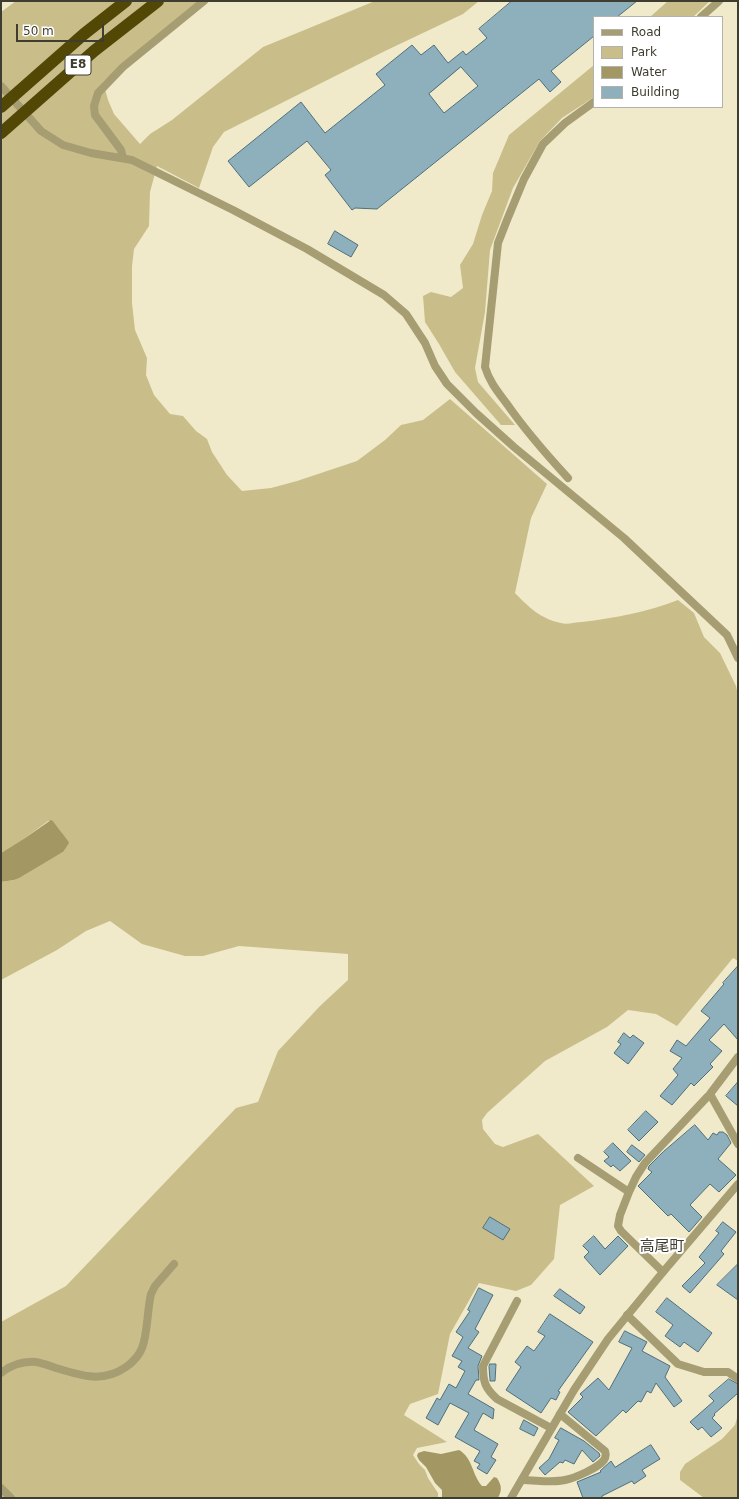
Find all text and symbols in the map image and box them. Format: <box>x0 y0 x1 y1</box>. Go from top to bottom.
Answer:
scale bar <box>18 16 106 42</box>
legend <box>593 16 723 108</box>
text: 50 m <box>23 24 54 38</box>
text: Road <box>631 25 661 39</box>
text: Park <box>631 45 657 59</box>
road number: E8 <box>65 55 91 75</box>
text: Water <box>631 65 666 79</box>
text: Building <box>631 85 680 99</box>
district label: 高尾町 <box>640 1238 684 1256</box>

